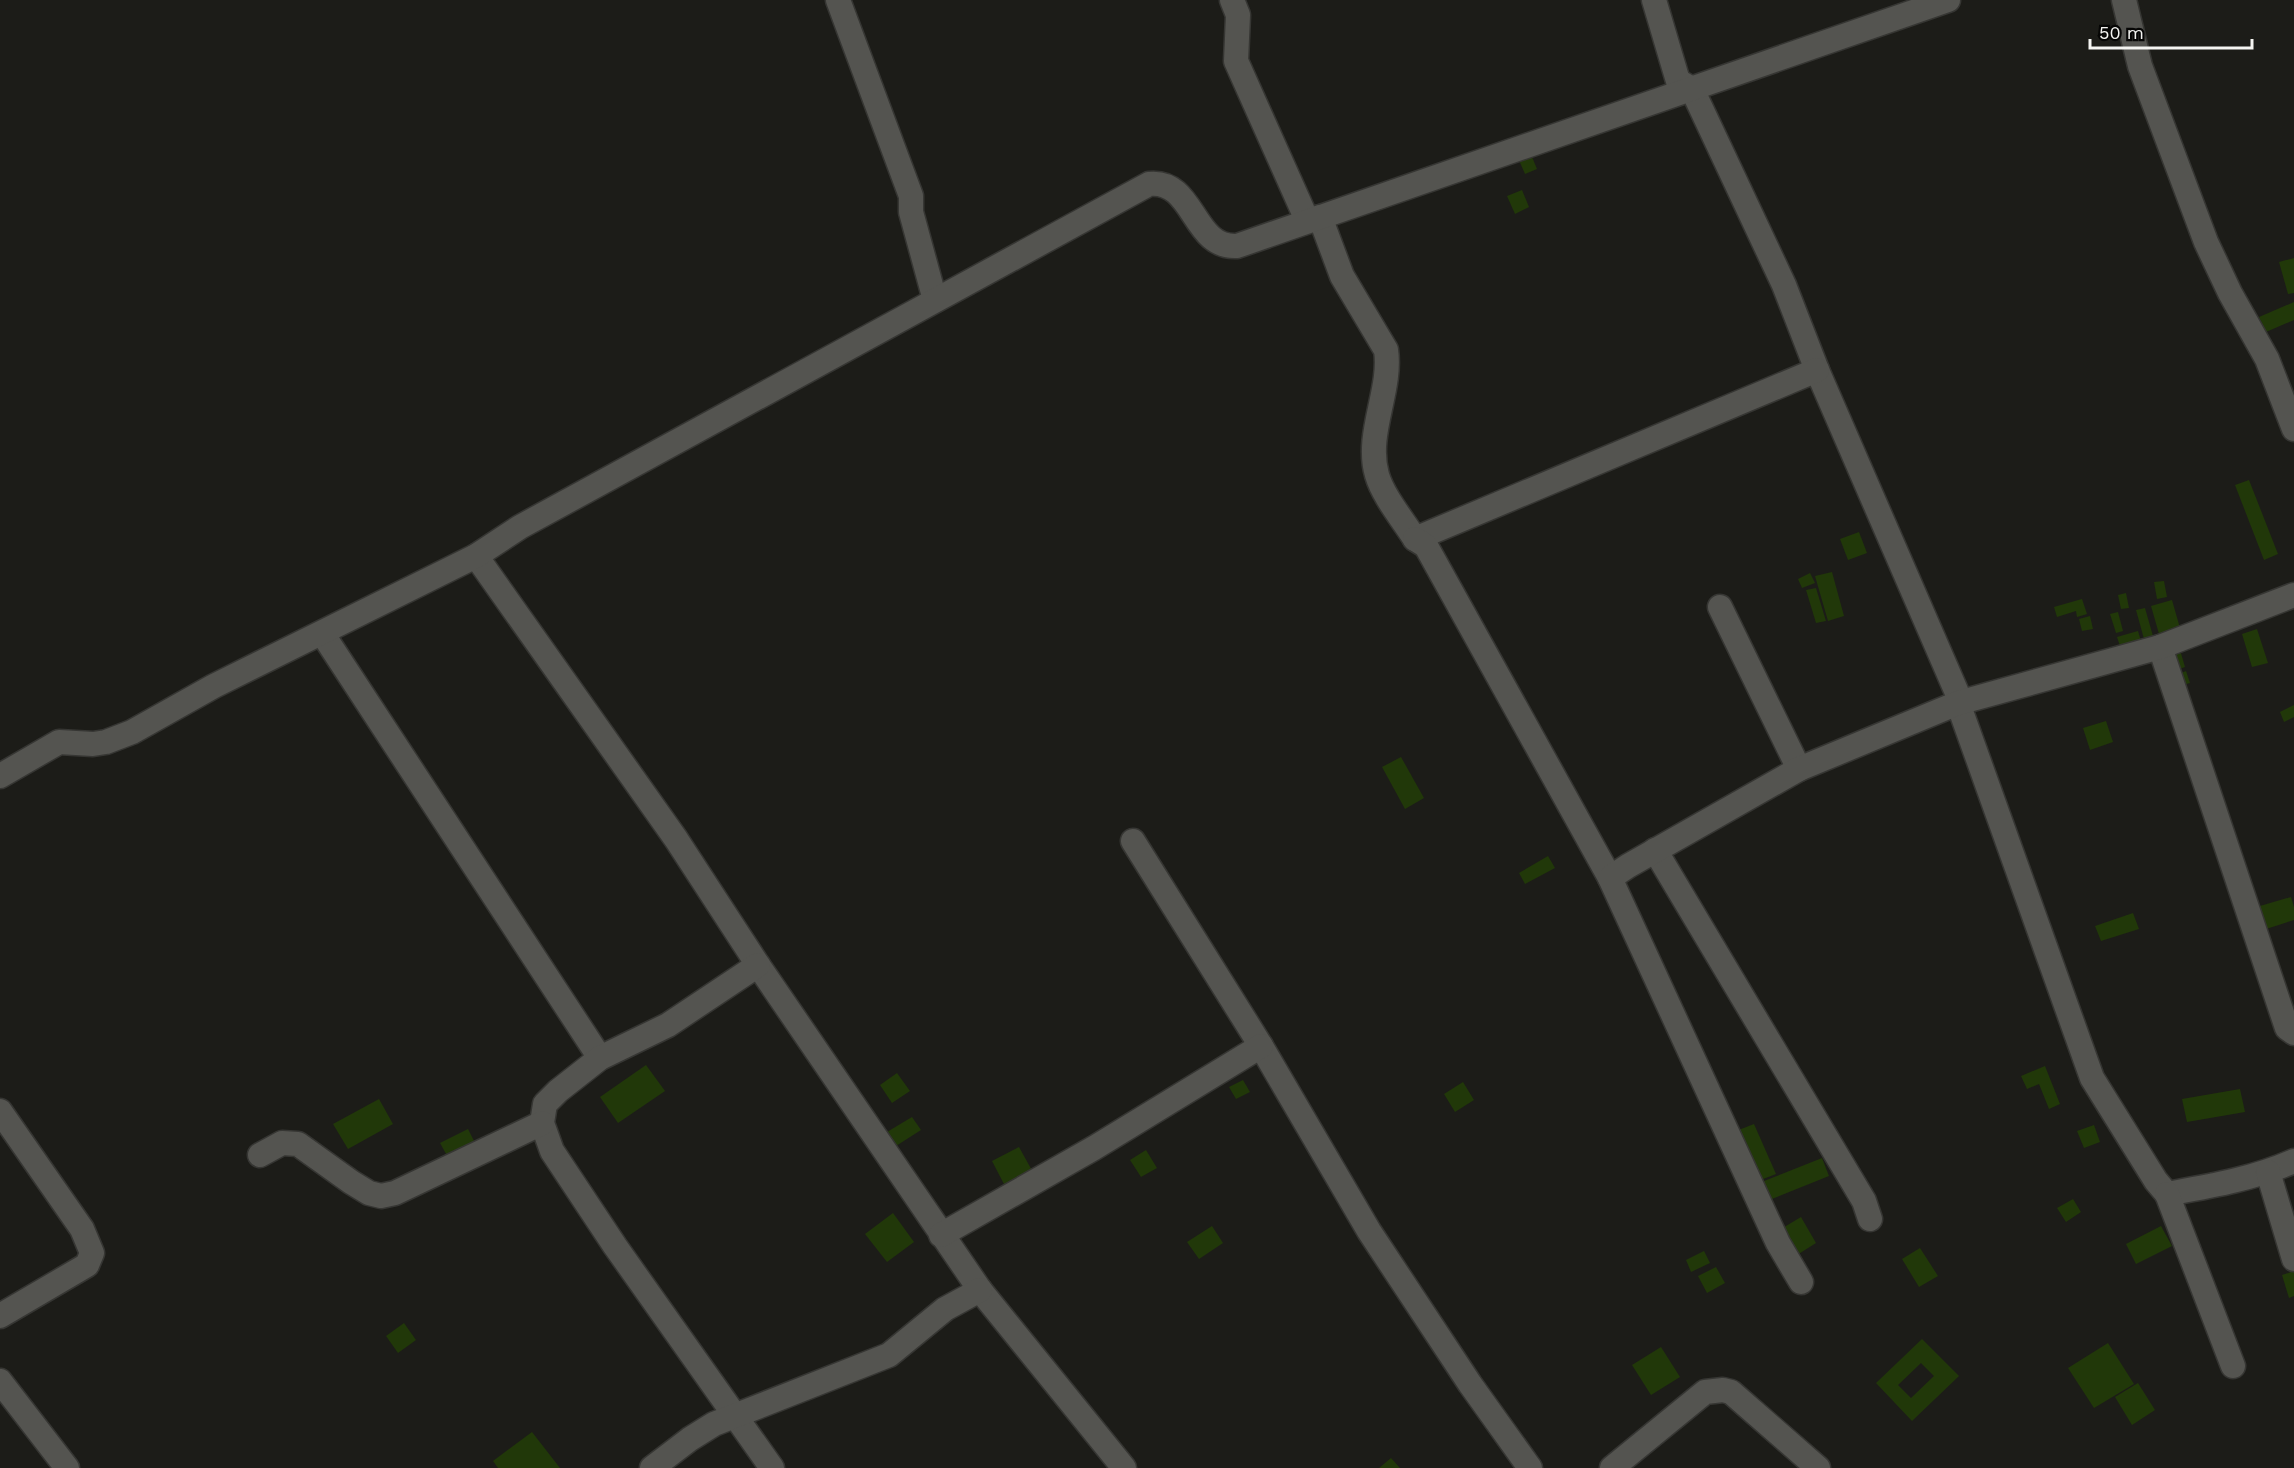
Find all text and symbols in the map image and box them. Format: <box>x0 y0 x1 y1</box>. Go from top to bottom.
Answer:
scale bar <box>2090 12 2252 50</box>
text: 50 m <box>2099 22 2144 43</box>

